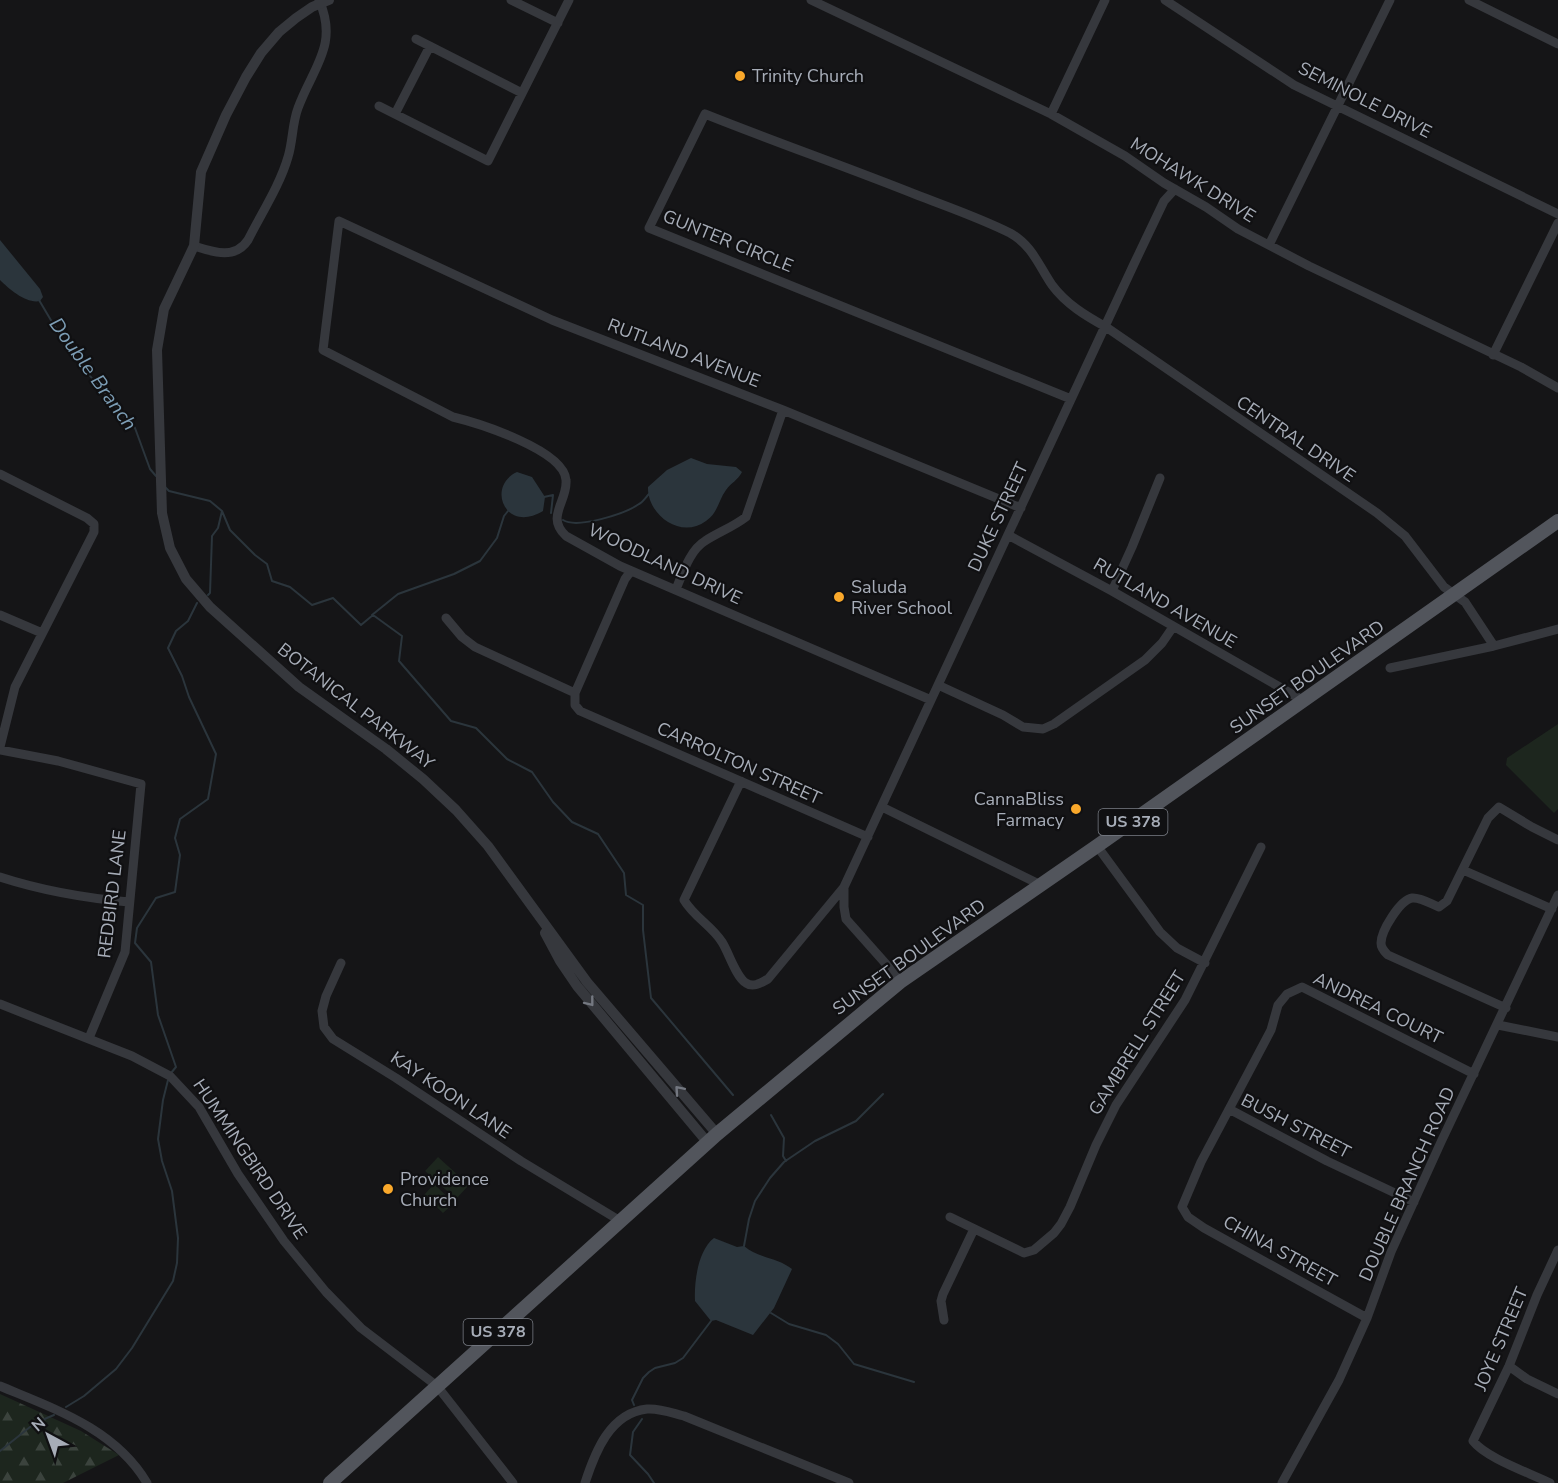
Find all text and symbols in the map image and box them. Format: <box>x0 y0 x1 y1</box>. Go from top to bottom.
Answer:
street label: SEMINOLE DRIVE <box>1294 56 1436 144</box>
place label: Trinity Church <box>752 64 864 88</box>
marker: Trinity Church <box>733 69 747 83</box>
street label: MOHAWK DRIVE <box>1126 132 1260 228</box>
street label: GUNTER CIRCLE <box>659 204 797 278</box>
water label: Double Branch <box>43 312 143 436</box>
street label: RUTLAND AVENUE <box>604 313 764 393</box>
street label: CENTRAL DRIVE <box>1232 390 1360 488</box>
street label: DUKE STREET <box>962 458 1034 576</box>
street label: WOODLAND DRIVE <box>584 518 746 610</box>
street label: RUTLAND AVENUE <box>1089 552 1241 654</box>
place label: Saluda River School <box>851 575 953 620</box>
marker: Saluda River School <box>832 590 846 604</box>
street label: SUNSET BOULEVARD <box>1225 615 1389 739</box>
street label: BOTANICAL PARKWAY <box>273 637 440 775</box>
street label: CARROLTON STREET <box>653 716 825 810</box>
place label: CannaBliss Farmacy <box>974 787 1065 832</box>
marker: CannaBliss Farmacy <box>1069 802 1083 816</box>
road number: US 378 <box>1098 809 1168 835</box>
street label: REDBIRD LANE <box>92 828 132 960</box>
street label: SUNSET BOULEVARD <box>828 893 990 1021</box>
street label: GAMBRELL STREET <box>1083 966 1191 1120</box>
street label: ANDREA COURT <box>1309 966 1447 1050</box>
one-way arrow <box>582 996 593 1007</box>
street label: KAY KOON LANE <box>386 1046 516 1144</box>
street label: HUMMINGBIRD DRIVE <box>187 1074 313 1244</box>
street label: DOUBLE BRANCH ROAD <box>1353 1083 1461 1285</box>
one-way arrow <box>675 1086 686 1097</box>
street label: BUSH STREET <box>1237 1088 1355 1164</box>
place label: Providence Church <box>400 1167 489 1212</box>
marker: Providence Church <box>381 1182 395 1196</box>
street label: CHINA STREET <box>1219 1210 1341 1292</box>
street label: JOYE STREET <box>1468 1283 1534 1395</box>
road number: US 378 <box>464 1319 532 1345</box>
north arrow <box>18 1405 78 1465</box>
text: N <box>27 1412 51 1437</box>

